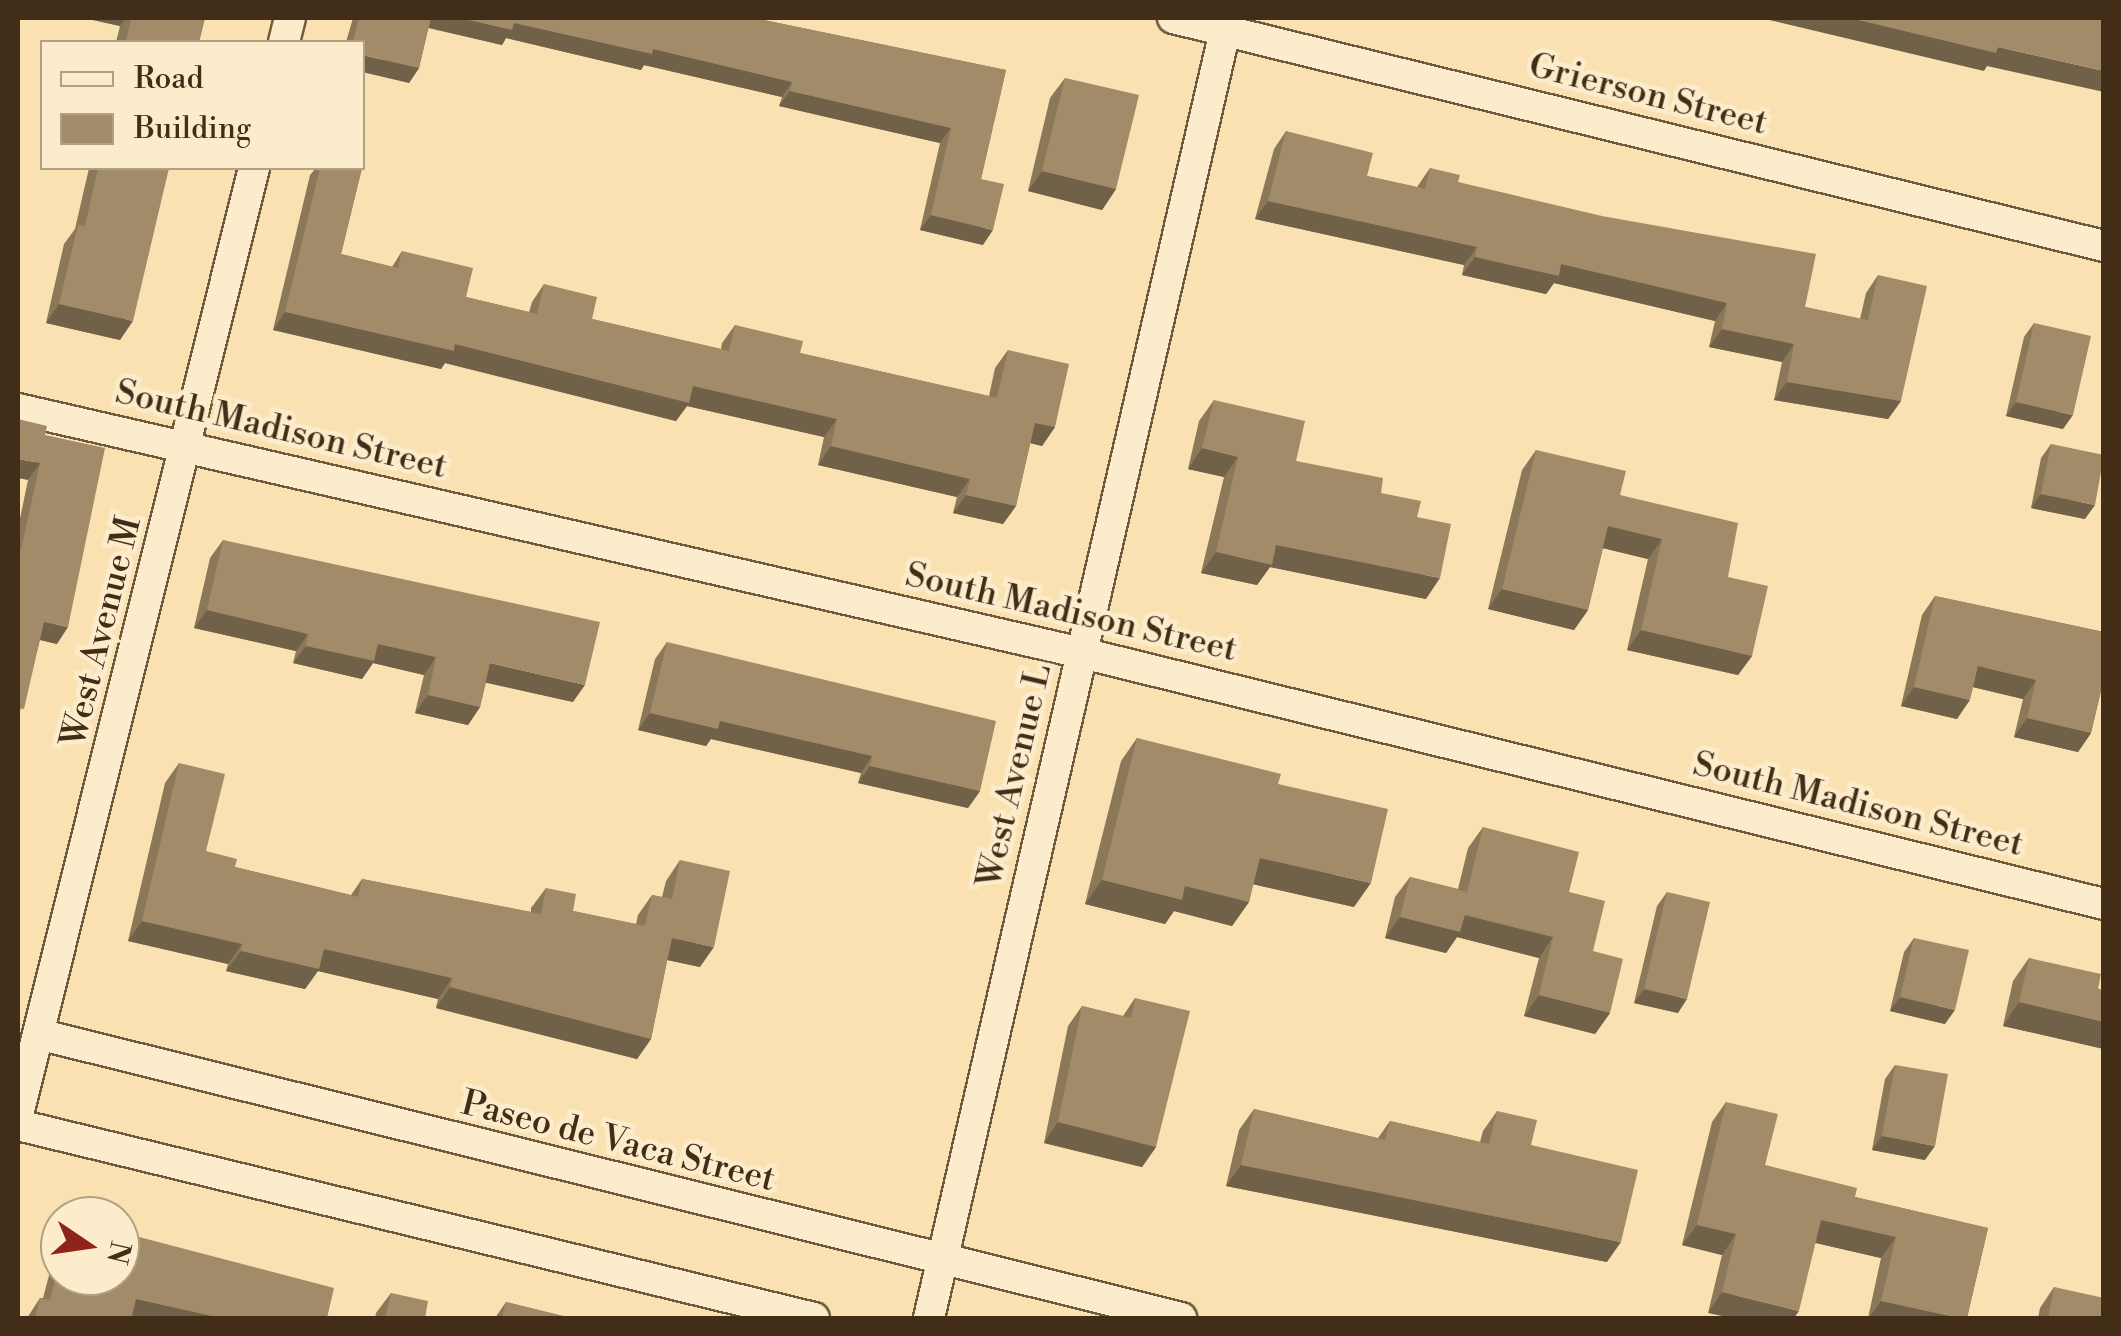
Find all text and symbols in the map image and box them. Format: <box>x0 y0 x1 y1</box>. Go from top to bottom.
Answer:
legend <box>40 40 365 170</box>
street label: Grierson Street <box>1525 45 1771 145</box>
text: Road <box>134 60 204 98</box>
text: Building <box>134 110 251 148</box>
street label: South Madison Street <box>111 371 451 489</box>
street label: West Avenue M <box>53 512 151 752</box>
street label: South Madison Street <box>901 554 1241 672</box>
street label: West Avenue L <box>969 660 1061 892</box>
street label: South Madison Street <box>1689 744 2027 866</box>
street label: Paseo de Vaca Street <box>457 1083 779 1201</box>
north arrow <box>40 1196 140 1296</box>
text: N <box>98 1238 137 1267</box>

